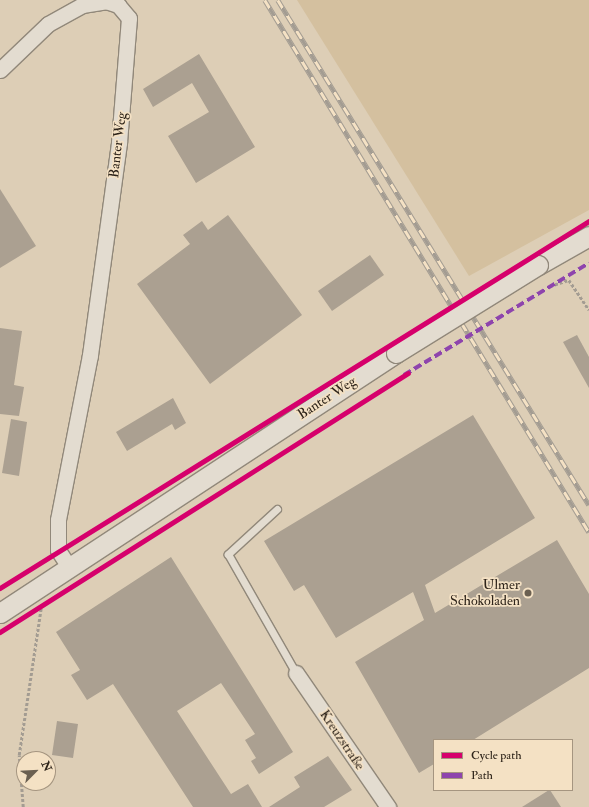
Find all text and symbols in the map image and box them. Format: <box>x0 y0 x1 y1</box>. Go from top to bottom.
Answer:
street label: Banter Weg <box>106 111 130 179</box>
street label: Banter Weg <box>295 373 359 423</box>
place label: Ulmer Schokoladen <box>450 577 520 610</box>
marker: Ulmer Schokoladen <box>523 588 533 598</box>
street label: Kreuzstraße <box>316 707 368 773</box>
legend <box>433 739 573 791</box>
text: Cycle path <box>471 748 521 763</box>
north arrow <box>16 751 56 791</box>
text: N <box>39 759 54 773</box>
text: Path <box>471 768 493 783</box>

